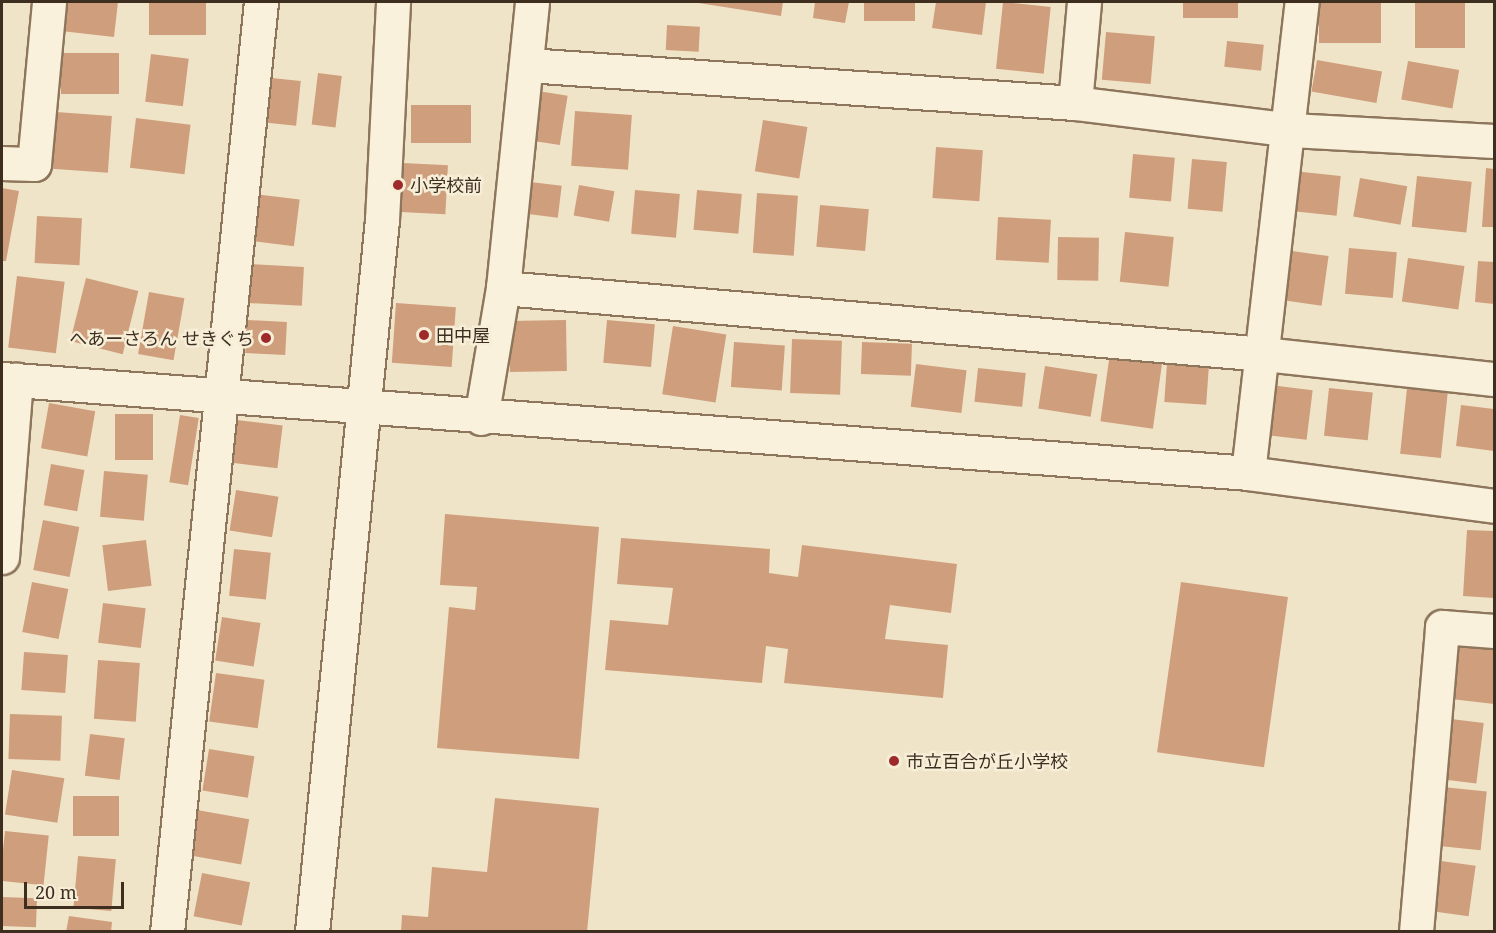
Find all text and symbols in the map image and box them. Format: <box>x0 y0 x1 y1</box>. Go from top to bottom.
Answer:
place label: 小学校前 <box>410 174 482 196</box>
marker: 小学校前 <box>391 178 405 192</box>
place label: 田中屋 <box>436 324 490 346</box>
place label: へあーさろん せきぐち <box>69 327 254 349</box>
marker: 田中屋 <box>417 328 431 342</box>
marker: へあーさろん せきぐち <box>259 331 273 345</box>
place label: 市立百合が丘小学校 <box>906 750 1068 772</box>
marker: 市立百合が丘小学校 <box>887 754 901 768</box>
scale bar <box>27 870 128 908</box>
text: 20 m <box>35 880 77 904</box>

